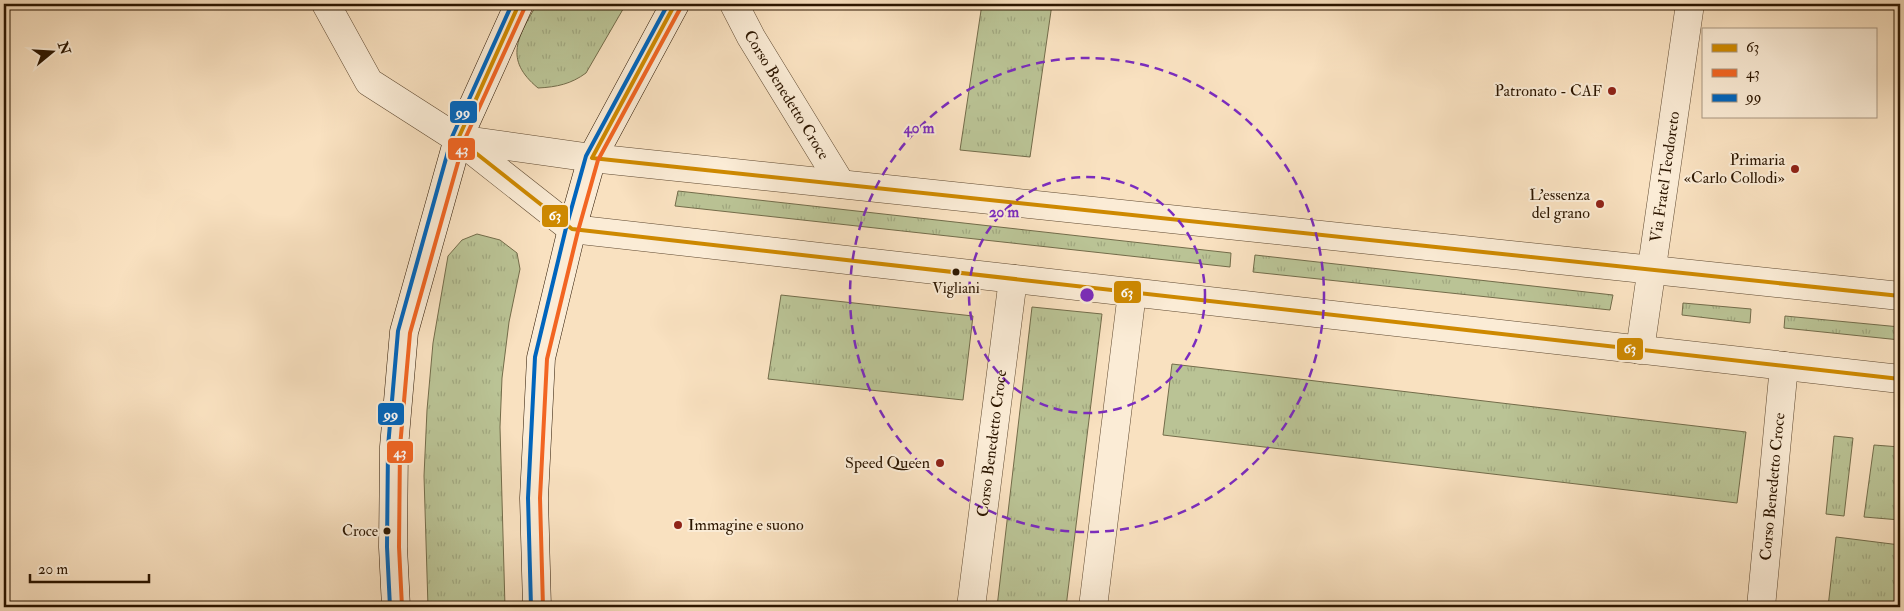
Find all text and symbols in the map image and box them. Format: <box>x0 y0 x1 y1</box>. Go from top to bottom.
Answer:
street label: Corso Benedetto Croce <box>739 27 834 164</box>
north arrow <box>28 28 78 78</box>
legend <box>1702 28 1876 118</box>
text: 63 <box>1746 38 1759 57</box>
text: N <box>54 39 74 57</box>
text: 43 <box>1746 64 1760 83</box>
place label: Patronato - CAF <box>1495 81 1602 101</box>
marker: Patronato - CAF <box>1606 85 1618 97</box>
text: 99 <box>1745 88 1761 107</box>
line badge: 99 <box>449 100 478 124</box>
text: 99 <box>454 104 470 121</box>
street label: Via Fratel Teodoreto <box>1646 110 1684 244</box>
text: 40 m <box>903 119 935 138</box>
line badge: 43 <box>447 137 476 161</box>
text: 43 <box>455 141 468 158</box>
place label: Primaria «Carlo Collodi» <box>1684 150 1785 188</box>
marker: Primaria «Carlo Collodi» <box>1789 163 1801 175</box>
place label: L'essenza del grano <box>1529 185 1590 223</box>
marker: L'essenza del grano <box>1594 198 1606 210</box>
text: 20 m <box>989 203 1019 222</box>
line badge: 63 <box>541 204 569 228</box>
text: 63 <box>549 207 561 224</box>
marker: Vigliani <box>951 267 961 277</box>
place label: Vigliani <box>932 279 980 298</box>
line badge: 63 <box>1113 280 1142 304</box>
text: 63 <box>1121 284 1133 301</box>
centre of rings <box>1078 286 1096 304</box>
line badge: 63 <box>1616 337 1644 361</box>
text: 63 <box>1624 340 1636 357</box>
street label: Corso Benedetto Croce <box>973 368 1011 518</box>
line badge: 99 <box>377 402 405 426</box>
text: 99 <box>382 406 398 423</box>
street label: Corso Benedetto Croce <box>1755 411 1790 561</box>
line badge: 43 <box>386 440 414 464</box>
text: 43 <box>393 444 406 461</box>
place label: Speed Queen <box>845 453 930 474</box>
marker: Speed Queen <box>934 457 946 469</box>
place label: Immagine e suono <box>688 515 804 535</box>
marker: Immagine e suono <box>672 519 684 531</box>
place label: Croce <box>342 522 378 541</box>
marker: Croce <box>382 526 392 536</box>
scale bar <box>30 551 149 583</box>
text: 20 m <box>38 560 68 579</box>

